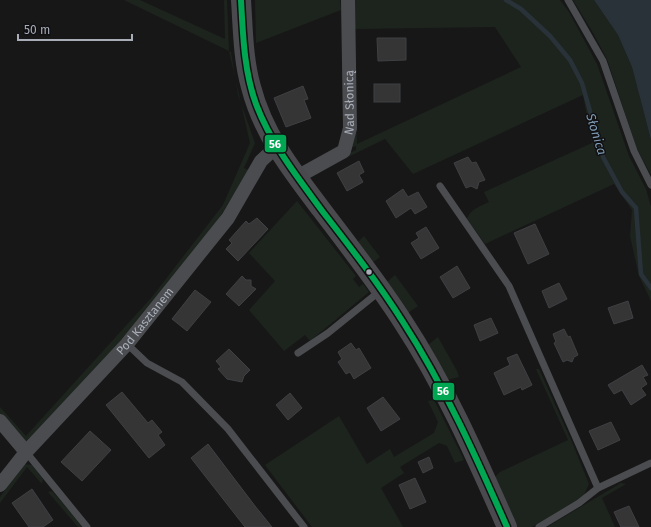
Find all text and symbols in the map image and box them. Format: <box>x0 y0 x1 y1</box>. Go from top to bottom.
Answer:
scale bar <box>18 16 132 42</box>
text: 50 m <box>24 23 50 37</box>
street label: Nad Słonicą <box>341 70 357 136</box>
water label: Słonica <box>583 111 610 157</box>
line badge: 56 <box>264 134 287 153</box>
text: 56 <box>269 138 281 151</box>
unlabelled marker <box>364 267 374 277</box>
street label: Pod Kasztanem <box>113 285 177 358</box>
line badge: 56 <box>432 382 455 401</box>
text: 56 <box>437 385 449 398</box>

